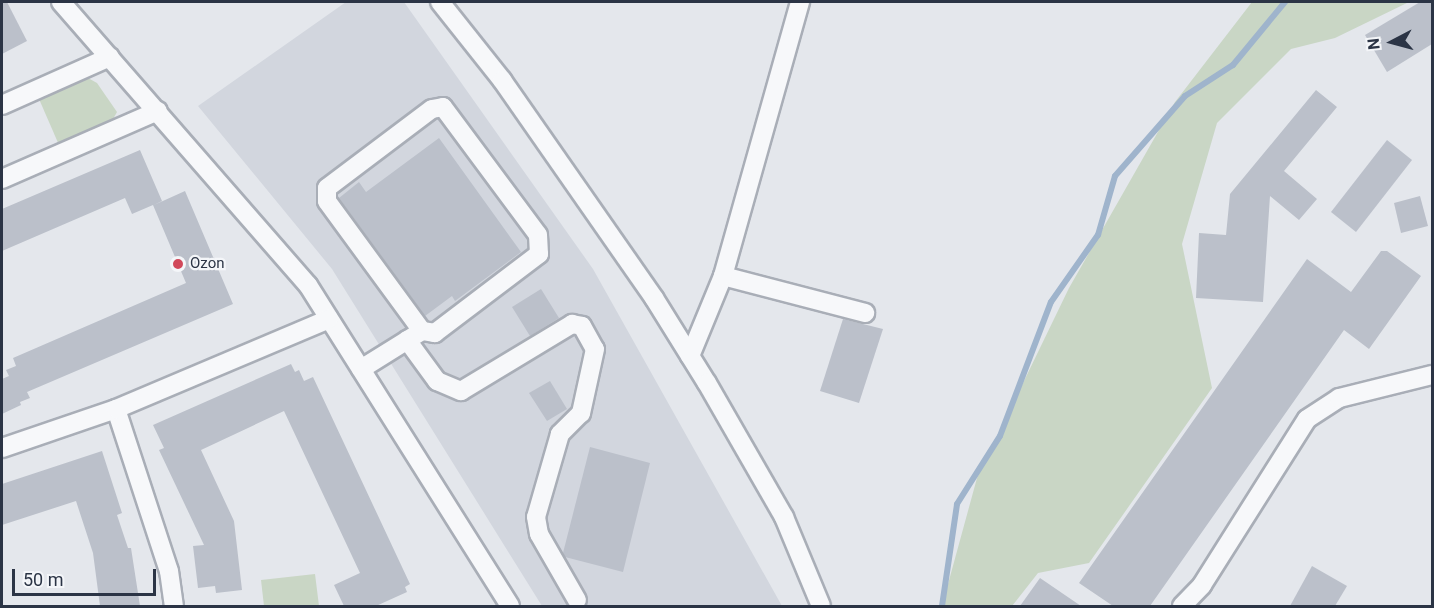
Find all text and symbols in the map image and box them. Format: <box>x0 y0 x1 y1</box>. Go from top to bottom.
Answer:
north arrow <box>1362 12 1422 72</box>
text: N <box>1364 37 1384 51</box>
place label: Ozon <box>190 255 224 273</box>
marker: Ozon <box>171 257 185 271</box>
scale bar <box>15 557 159 595</box>
text: 50 m <box>23 569 63 590</box>

